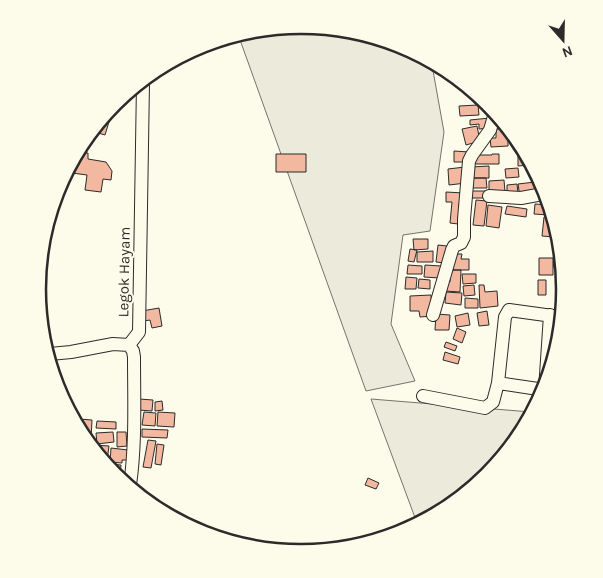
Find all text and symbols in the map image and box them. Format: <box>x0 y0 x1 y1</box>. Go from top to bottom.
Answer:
north arrow <box>538 15 588 65</box>
text: N <box>560 42 575 61</box>
street label: Legok Hayam <box>114 226 134 318</box>

